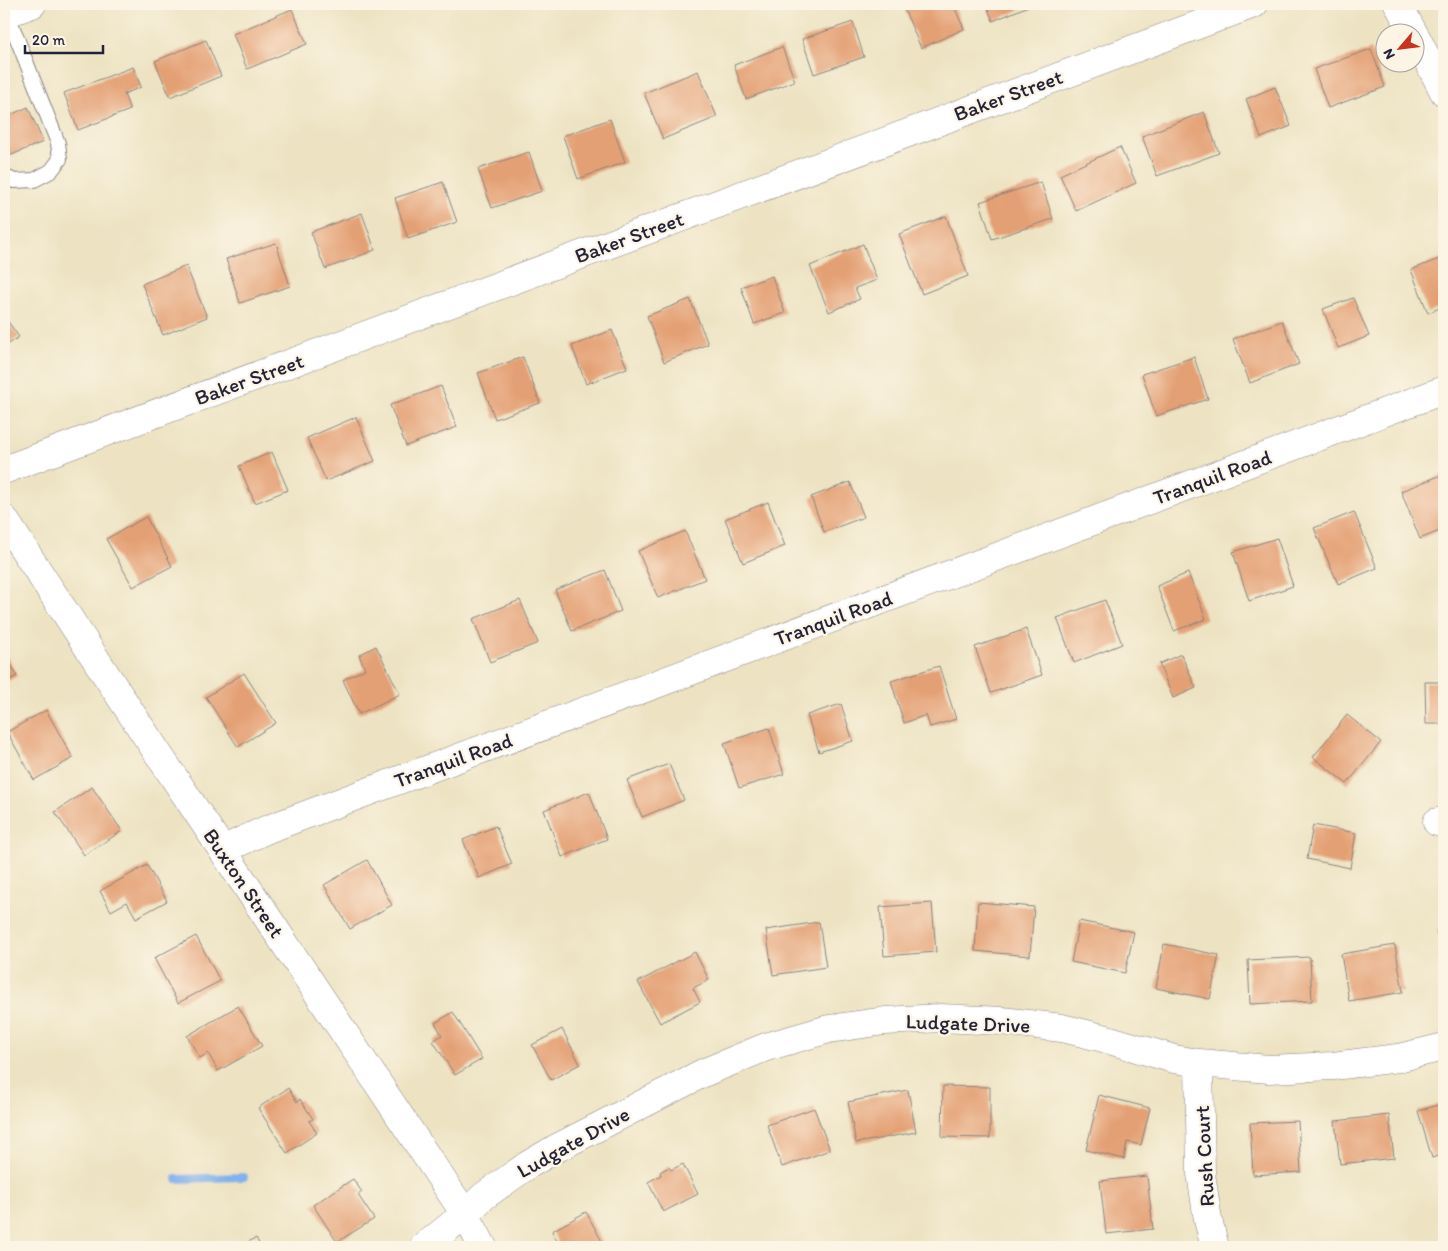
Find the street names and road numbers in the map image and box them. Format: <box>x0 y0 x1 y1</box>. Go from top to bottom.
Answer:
street label: Baker Street <box>950 64 1066 126</box>
street label: Baker Street <box>571 206 687 268</box>
street label: Baker Street <box>191 348 307 410</box>
street label: Tranquil Road <box>1150 444 1274 510</box>
street label: Tranquil Road <box>771 585 895 651</box>
street label: Tranquil Road <box>391 727 515 793</box>
street label: Buxton Street <box>198 824 290 942</box>
street label: Ludgate Drive <box>905 1008 1031 1038</box>
street label: Ludgate Drive <box>512 1101 634 1183</box>
street label: Rush Court <box>1189 1105 1219 1207</box>

